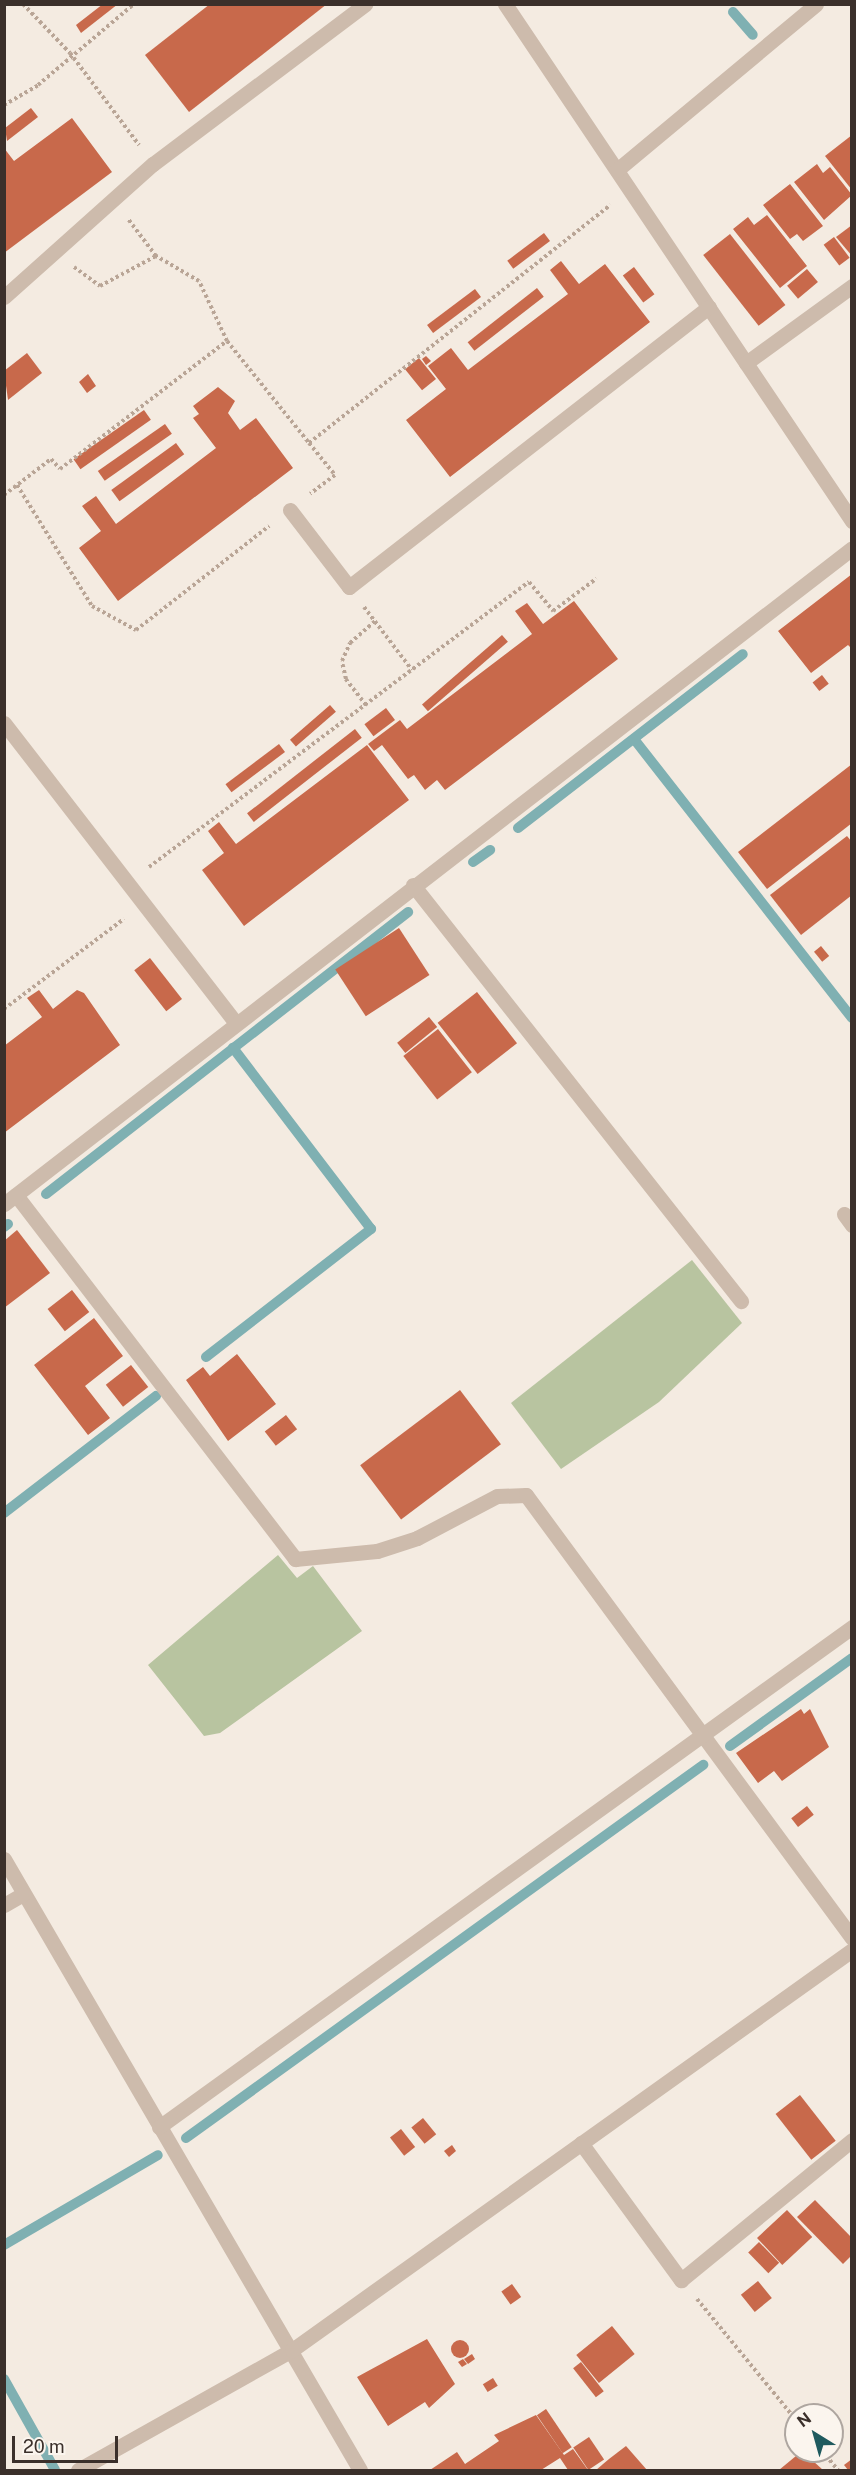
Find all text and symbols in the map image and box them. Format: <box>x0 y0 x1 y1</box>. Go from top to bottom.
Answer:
north arrow <box>784 2403 844 2463</box>
text: N <box>793 2408 815 2431</box>
scale bar <box>15 2424 122 2462</box>
text: 20 m <box>23 2436 65 2457</box>

